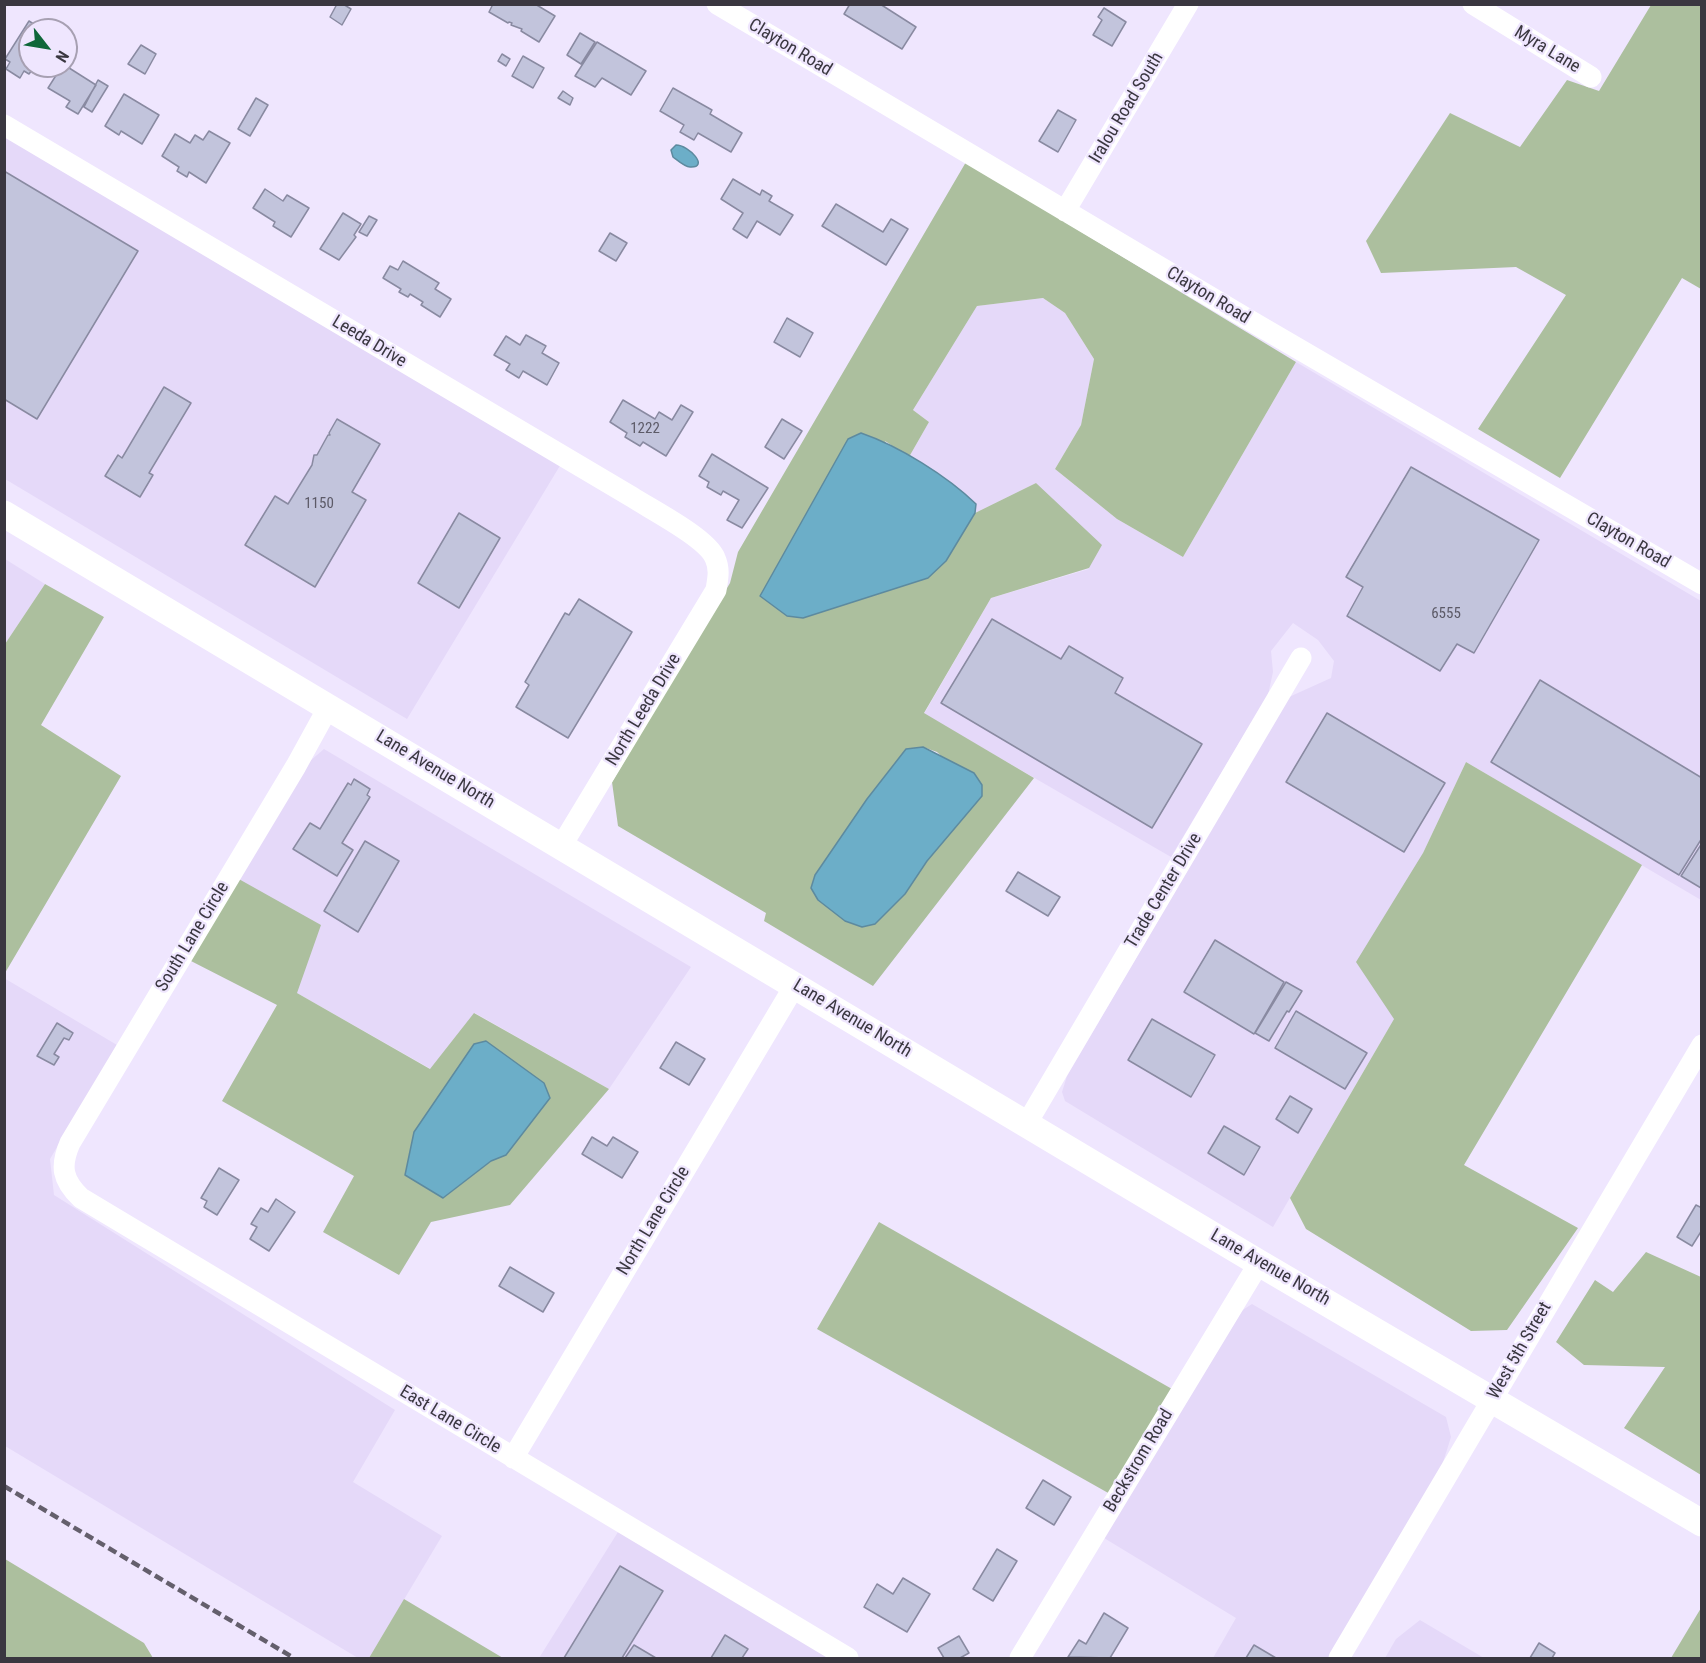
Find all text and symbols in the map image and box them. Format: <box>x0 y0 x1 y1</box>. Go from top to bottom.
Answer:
street label: Clayton Road <box>744 15 836 81</box>
north arrow <box>18 18 78 78</box>
street label: Myra Lane <box>1510 22 1584 78</box>
text: N <box>51 47 73 66</box>
street label: Iralou Road South <box>1085 49 1169 167</box>
street label: Clayton Road <box>1162 263 1254 329</box>
street label: Leeda Drive <box>328 311 410 373</box>
house number: 1222 <box>630 420 660 438</box>
house number: 1150 <box>304 495 334 513</box>
street label: Clayton Road <box>1582 508 1674 574</box>
house number: 6555 <box>1431 605 1461 623</box>
street label: North Leeda Drive <box>602 650 686 770</box>
street label: Lane Avenue North <box>372 726 498 814</box>
street label: Trade Center Drive <box>1121 829 1207 953</box>
street label: South Lane Circle <box>152 878 234 996</box>
street label: Lane Avenue North <box>789 975 915 1063</box>
street label: North Lane Circle <box>613 1163 695 1279</box>
street label: Lane Avenue North <box>1206 1225 1334 1311</box>
street label: West 5th Street <box>1483 1299 1557 1403</box>
street label: East Lane Circle <box>395 1381 505 1459</box>
street label: Beckstrom Road <box>1100 1406 1178 1516</box>

